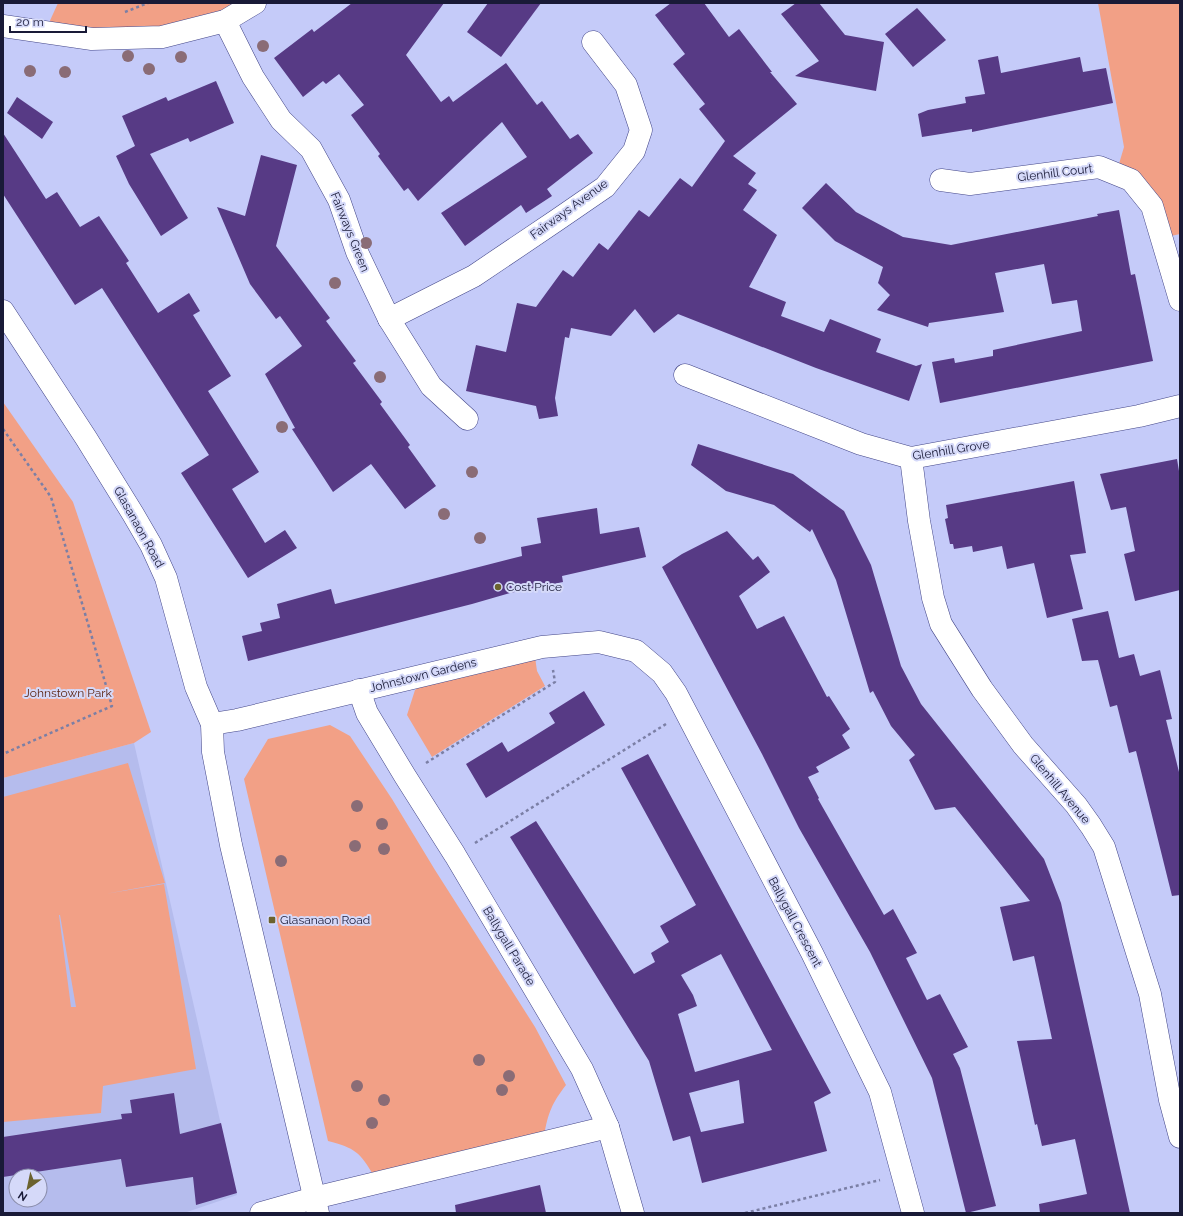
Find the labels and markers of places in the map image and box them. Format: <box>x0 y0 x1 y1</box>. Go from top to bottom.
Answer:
place label: Cost Price <box>506 580 562 594</box>
marker: Cost Price <box>493 582 503 592</box>
place label: Glasanaon Road <box>280 913 370 927</box>
marker: Glasanaon Road <box>267 915 277 925</box>

